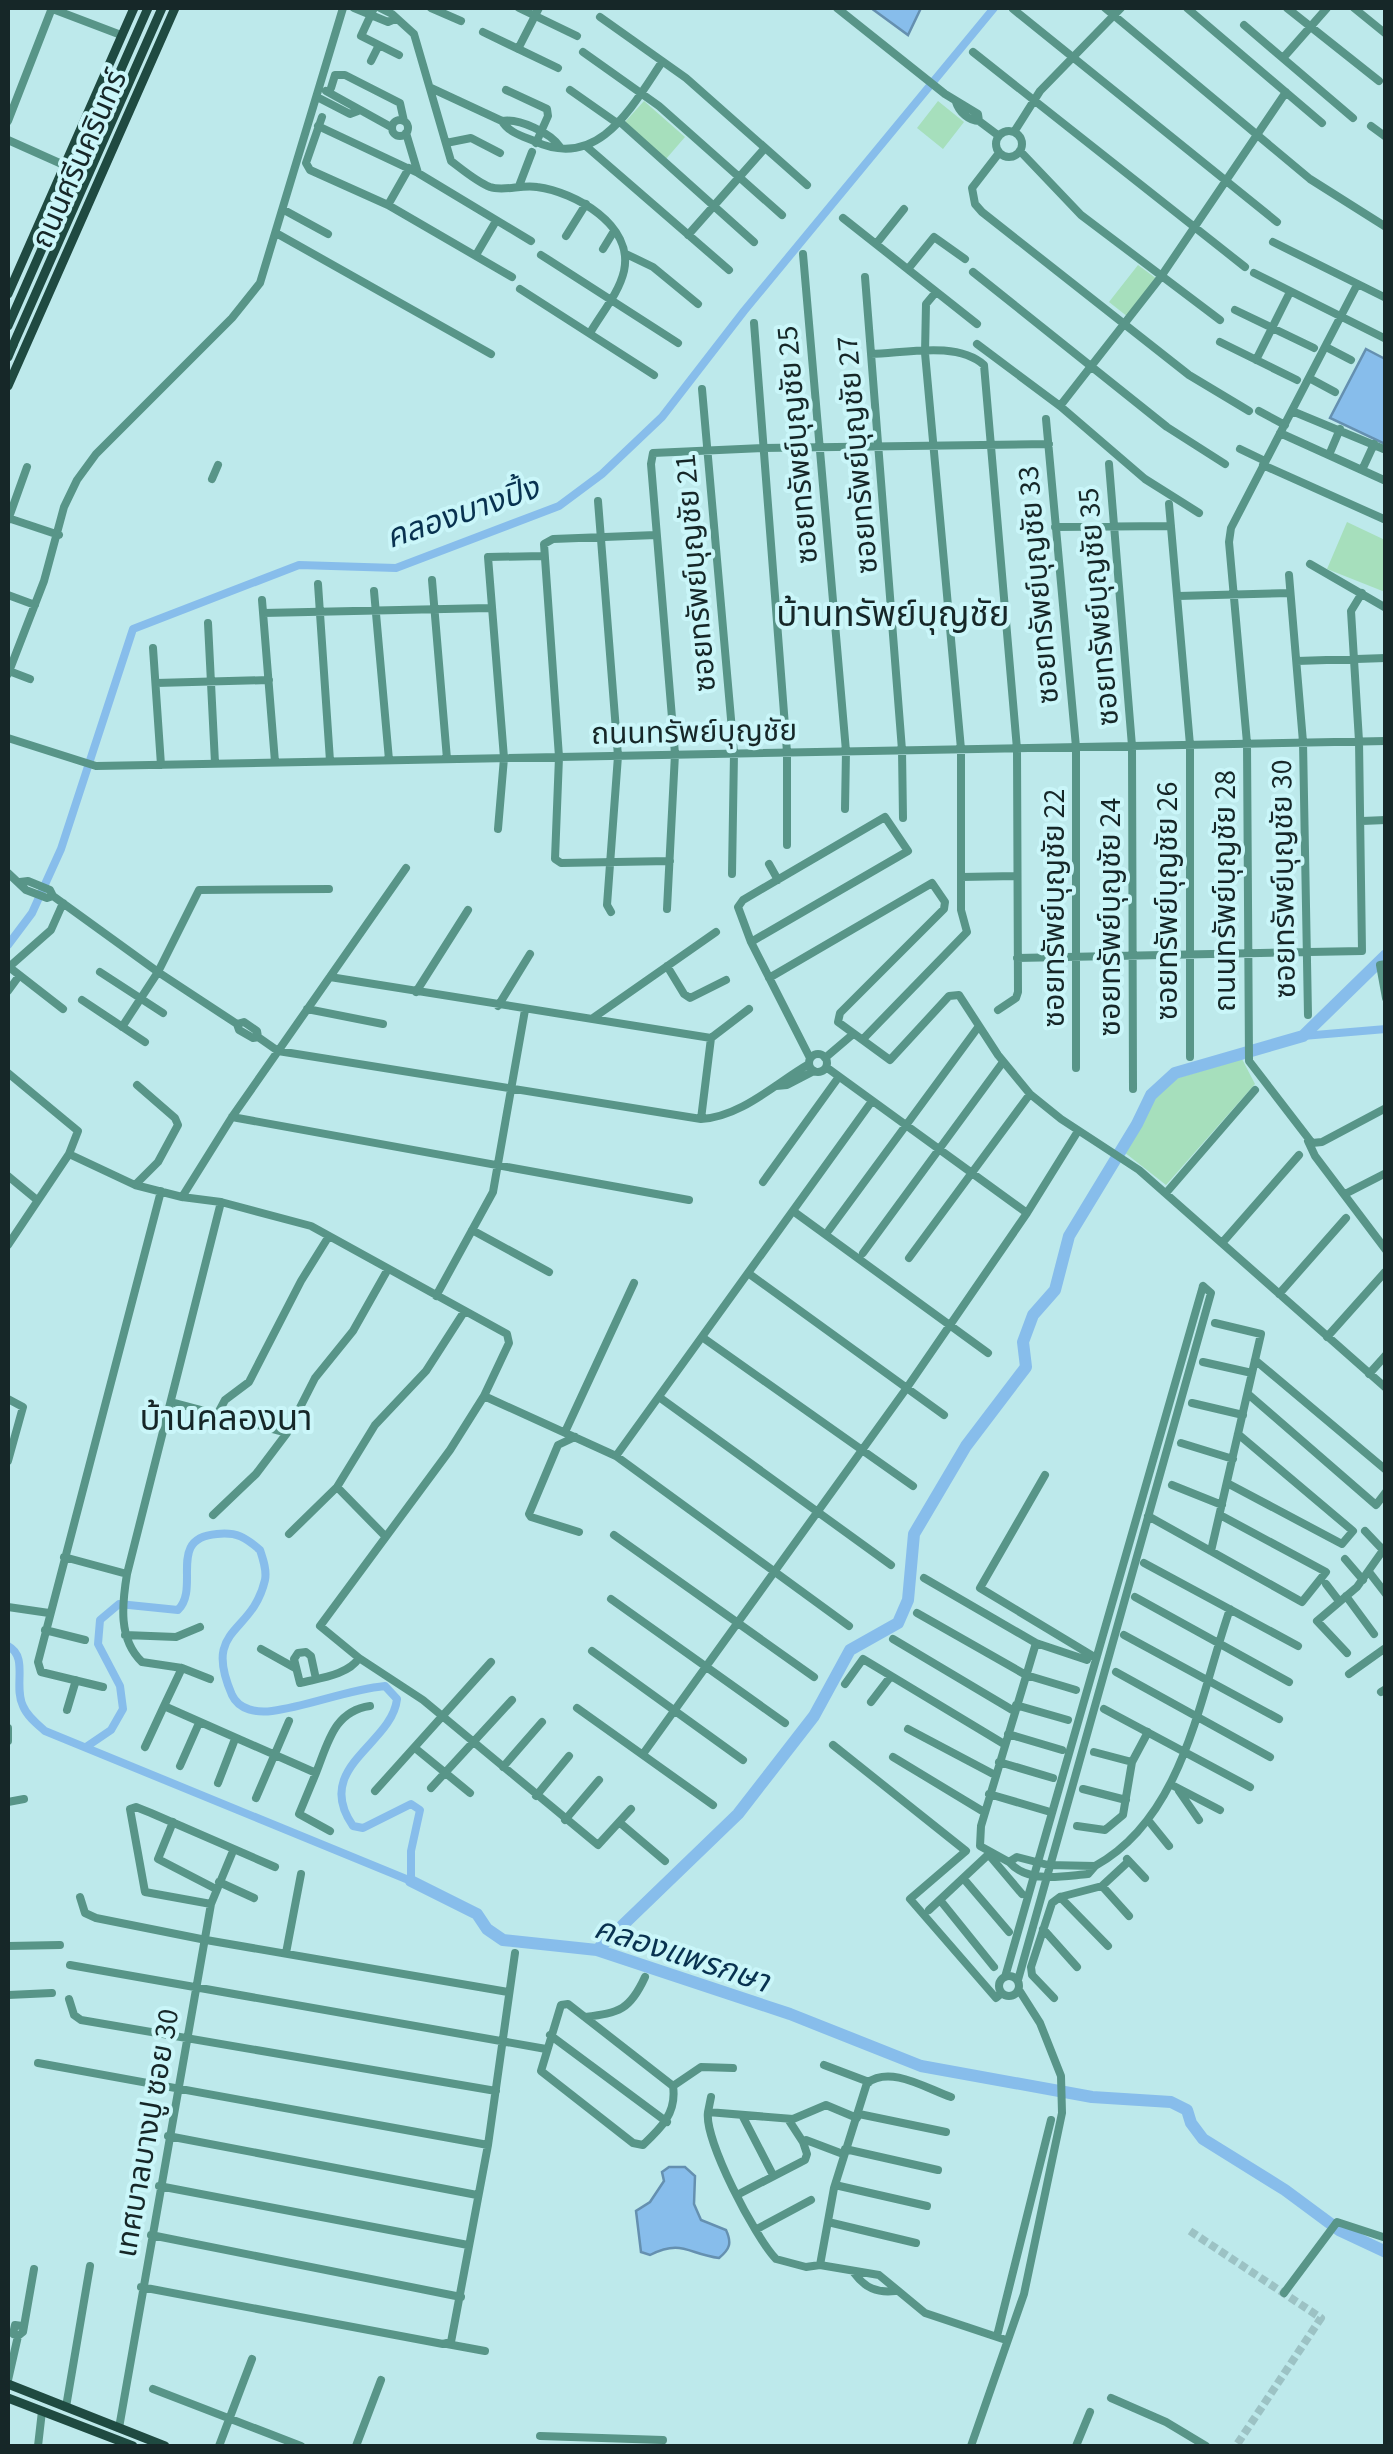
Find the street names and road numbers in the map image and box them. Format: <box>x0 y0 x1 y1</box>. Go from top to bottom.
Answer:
street label: ถนนศรีนครินทร์ <box>21 62 139 255</box>
street label: ซอยทรัพย์บุญชัย 25 <box>766 324 829 566</box>
street label: ซอยทรัพย์บุญชัย 27 <box>826 334 889 576</box>
street label: ซอยทรัพย์บุญชัย 21 <box>664 452 727 694</box>
street label: ซอยทรัพย์บุญชัย 33 <box>1007 464 1070 706</box>
street label: ซอยทรัพย์บุญชัย 35 <box>1067 486 1130 728</box>
street label: ถนนทรัพย์บุญชัย <box>591 709 797 756</box>
street label: ซอยทรัพย์บุญชัย 30 <box>1260 759 1307 999</box>
street label: ถนนทรัพย์บุญชัย 28 <box>1204 770 1247 1012</box>
street label: ซอยทรัพย์บุญชัย 26 <box>1146 782 1189 1020</box>
street label: ซอยทรัพย์บุญชัย 22 <box>1033 789 1076 1027</box>
street label: ซอยทรัพย์บุญชัย 24 <box>1089 798 1132 1036</box>
street label: เทศบาลบางปู ซอย 30 <box>104 2006 191 2261</box>

